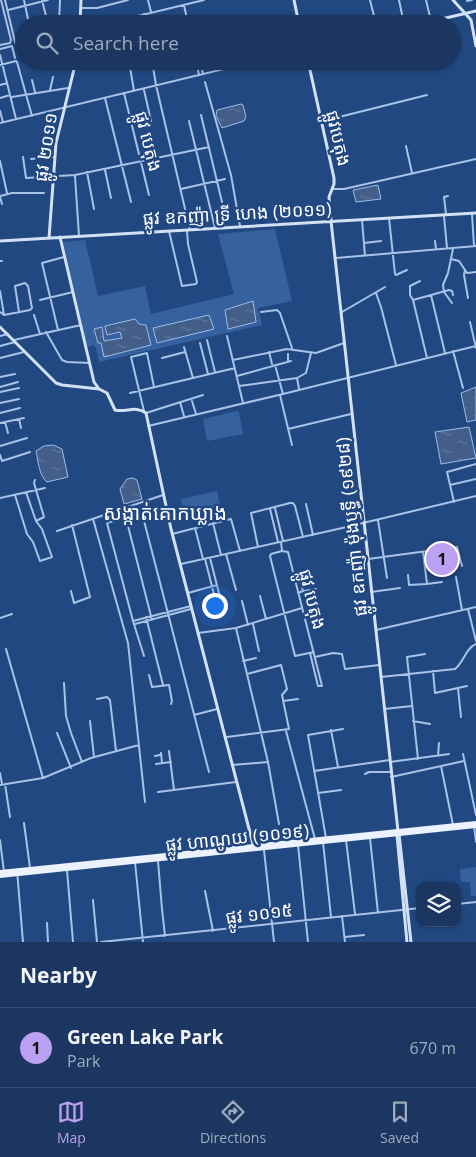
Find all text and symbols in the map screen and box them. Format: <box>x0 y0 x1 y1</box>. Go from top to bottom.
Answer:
search box <box>15 15 461 70</box>
icon: search <box>33 29 61 57</box>
text: Search here <box>73 30 179 56</box>
street label: ផ្លូវ បេតុង <box>125 108 168 175</box>
street label: ផ្លូវបេតុង <box>316 108 357 170</box>
street label: ផ្លូវ ២០១១ <box>28 111 68 184</box>
street label: ផ្លូវ ឧកញ៉ា ទ្រី ហេង (២០១១) <box>142 196 332 235</box>
street label: ផ្លូវ ឧកញ៉ា ម៉ុងឫទ្ធី (១៩២៨) <box>330 436 378 618</box>
district label: សង្កាត់គោកឃ្លាង <box>103 499 227 526</box>
pin: 1 <box>426 540 458 578</box>
street label: ផ្លូវ បេតុង <box>289 566 332 633</box>
your location <box>202 593 228 619</box>
street label: ផ្លូវ ហាណូយ (១០១៩) <box>164 818 311 862</box>
map controls <box>416 882 461 927</box>
button: layers <box>416 882 461 927</box>
street label: ផ្លូវ ១០១៥ <box>224 897 295 934</box>
text: Nearby <box>20 961 97 989</box>
text: Green Lake Park <box>67 1024 223 1050</box>
text: 1 <box>31 1037 41 1059</box>
text: 670 m <box>410 1037 456 1059</box>
text: Park <box>67 1050 100 1072</box>
tab: Map <box>57 1098 86 1147</box>
tab: Directions <box>200 1098 266 1147</box>
tab: Saved <box>380 1098 419 1147</box>

